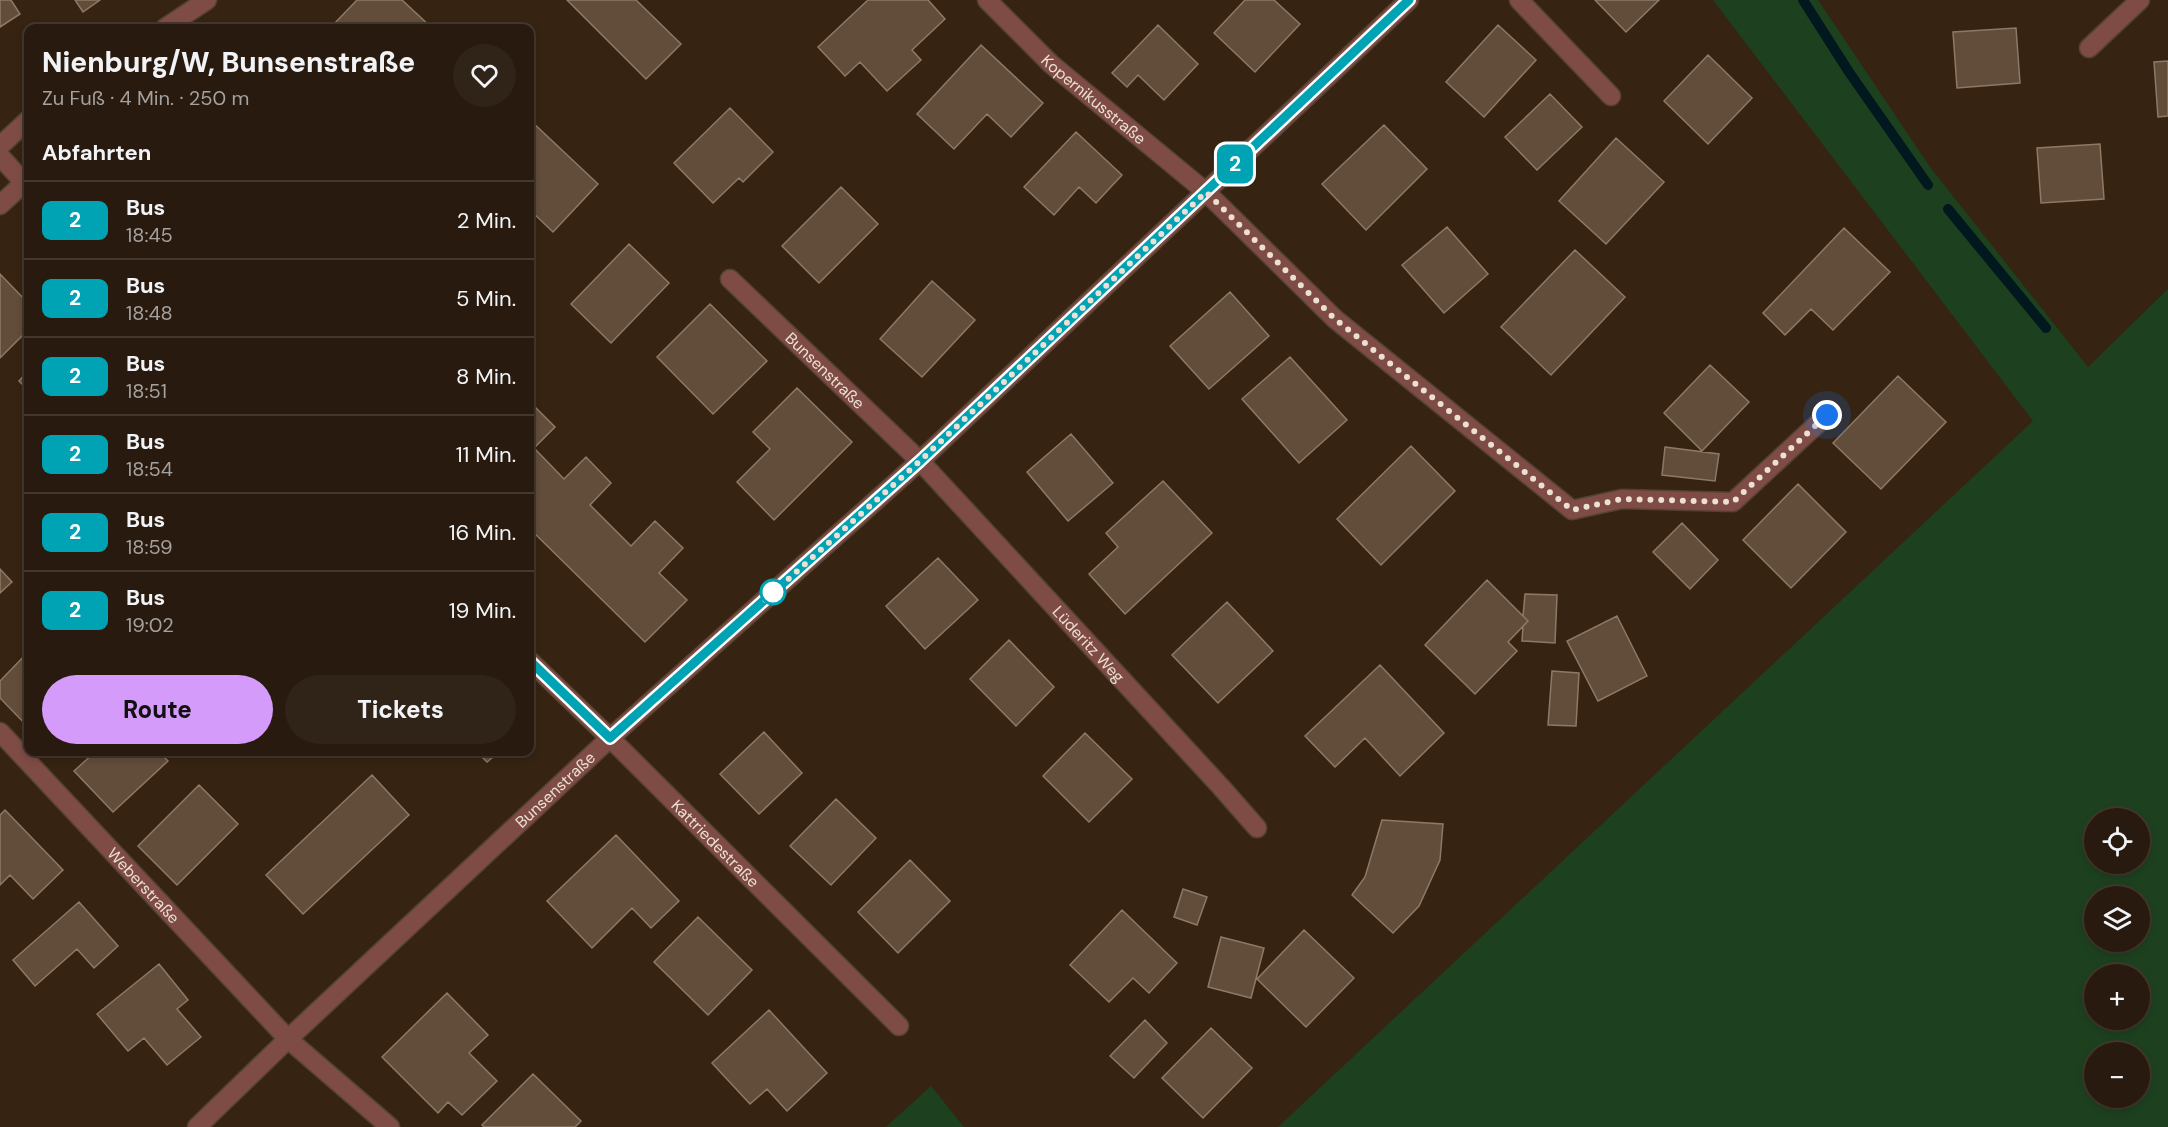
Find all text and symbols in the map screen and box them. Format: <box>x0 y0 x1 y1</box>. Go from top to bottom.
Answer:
text: Nienburg/W, Bunsenstraße <box>42 44 415 81</box>
button: heart <box>453 44 516 107</box>
street label: Kopernikusstraße <box>1037 50 1151 149</box>
text: Zu Fuß · 4 Min. · 250 m <box>42 85 249 111</box>
text: Abfahrten <box>42 138 151 167</box>
line badge: 2 <box>1216 144 1254 184</box>
text: 2 <box>1229 150 1241 178</box>
text: Bus <box>126 193 165 222</box>
text: 2 <box>69 206 81 234</box>
text: 2 Min. <box>457 206 516 235</box>
text: 18:45 <box>126 222 173 248</box>
text: Bus <box>126 271 165 300</box>
text: 2 <box>69 284 81 312</box>
text: 5 Min. <box>456 284 516 313</box>
text: 18:48 <box>126 300 173 326</box>
street label: Bunsenstraße <box>781 327 870 413</box>
text: Bus <box>126 349 165 378</box>
text: 2 <box>69 362 81 390</box>
text: 8 Min. <box>456 362 516 391</box>
text: 18:51 <box>126 378 167 404</box>
your location <box>1812 400 1842 430</box>
text: Bus <box>126 427 165 456</box>
text: 2 <box>69 440 81 468</box>
text: 11 Min. <box>456 440 516 469</box>
text: 18:54 <box>126 456 173 482</box>
text: Bus <box>126 505 165 534</box>
text: 2 <box>69 518 81 546</box>
text: 16 Min. <box>449 518 516 547</box>
text: 18:59 <box>126 534 173 560</box>
unlabelled marker <box>760 579 786 605</box>
text: Bus <box>126 583 165 612</box>
text: 2 <box>69 596 81 624</box>
text: 19 Min. <box>449 596 516 625</box>
street label: Lüderitz Weg <box>1048 601 1130 687</box>
text: 19:02 <box>126 612 174 638</box>
button: Route <box>42 675 273 744</box>
button: Tickets <box>285 675 516 744</box>
street label: Bunsenstraße <box>510 747 600 832</box>
street label: Kattriedestraße <box>667 795 764 892</box>
map controls <box>2084 808 2150 1108</box>
button: locate <box>2084 808 2150 874</box>
street label: Weberstraße <box>103 843 184 928</box>
button: layers <box>2084 886 2150 952</box>
button: + <box>2084 964 2150 1030</box>
button: − <box>2084 1042 2150 1108</box>

